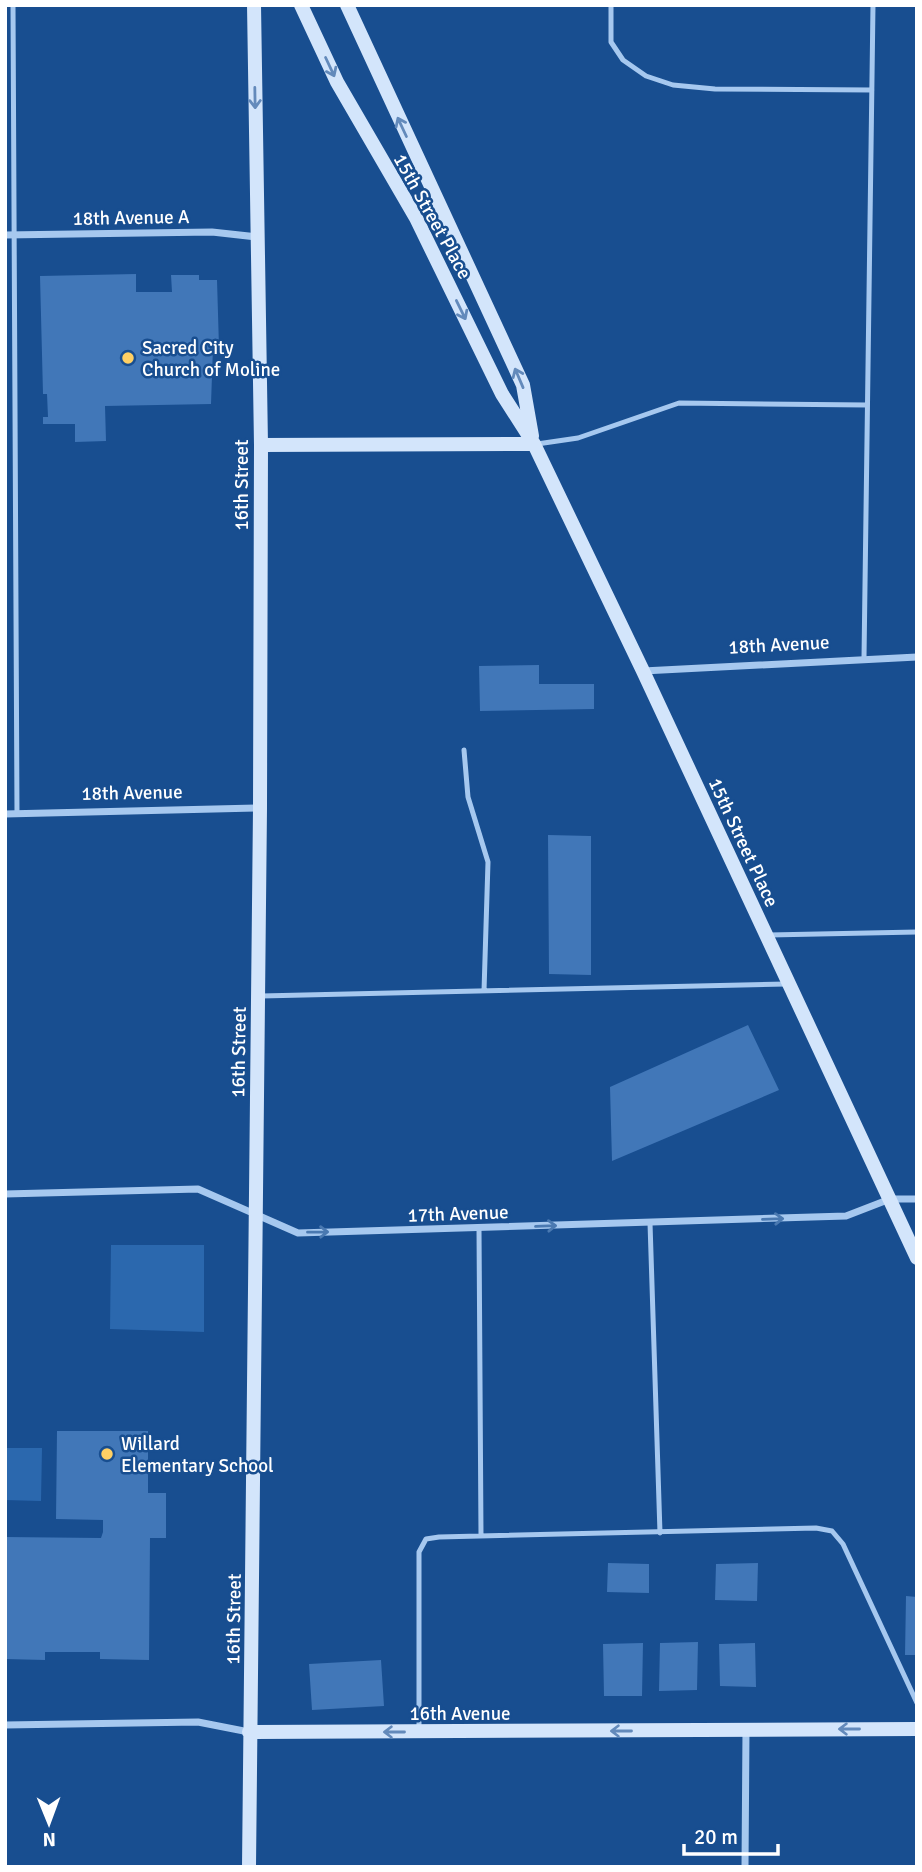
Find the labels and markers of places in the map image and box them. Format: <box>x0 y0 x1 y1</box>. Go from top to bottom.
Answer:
place label: Sacred City Church of Moline <box>142 336 280 382</box>
marker: Sacred City Church of Moline <box>120 350 136 366</box>
place label: Willard Elementary School <box>121 1432 274 1478</box>
marker: Willard Elementary School <box>99 1446 115 1462</box>

